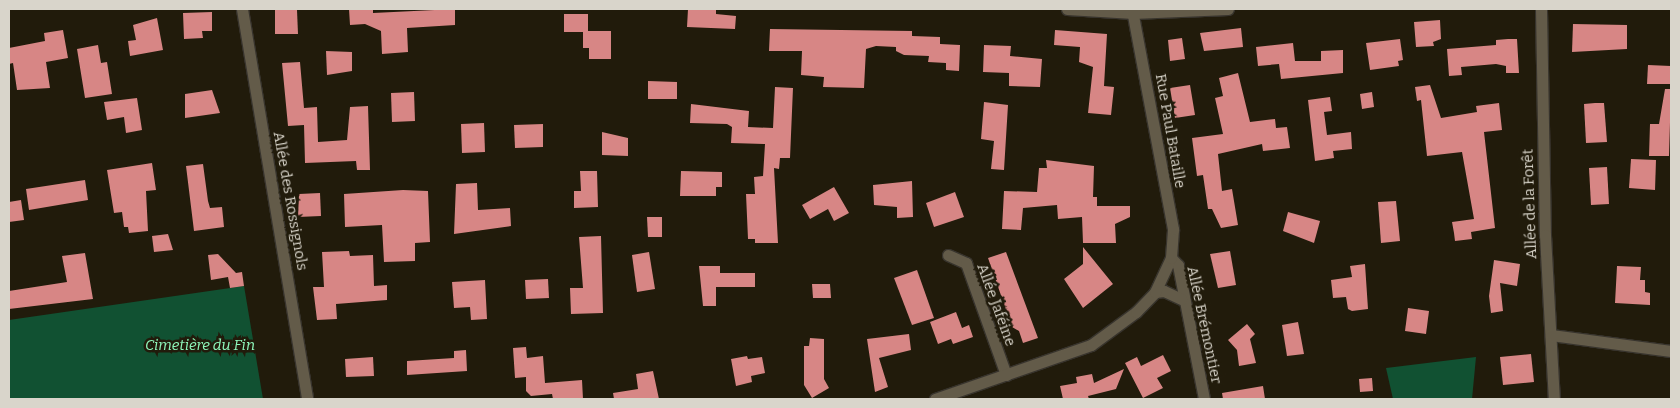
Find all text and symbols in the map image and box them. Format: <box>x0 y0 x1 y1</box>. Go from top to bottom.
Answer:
street label: Rue Paul Bataille <box>1151 72 1189 190</box>
street label: Allée des Rossignols <box>269 130 311 272</box>
street label: Allée de la Forêt <box>1519 149 1541 259</box>
street label: Allée Jaféine <box>973 261 1019 349</box>
street label: Allée Brémontier <box>1183 265 1225 385</box>
park label: Cimetière du Fin <box>145 337 255 355</box>

